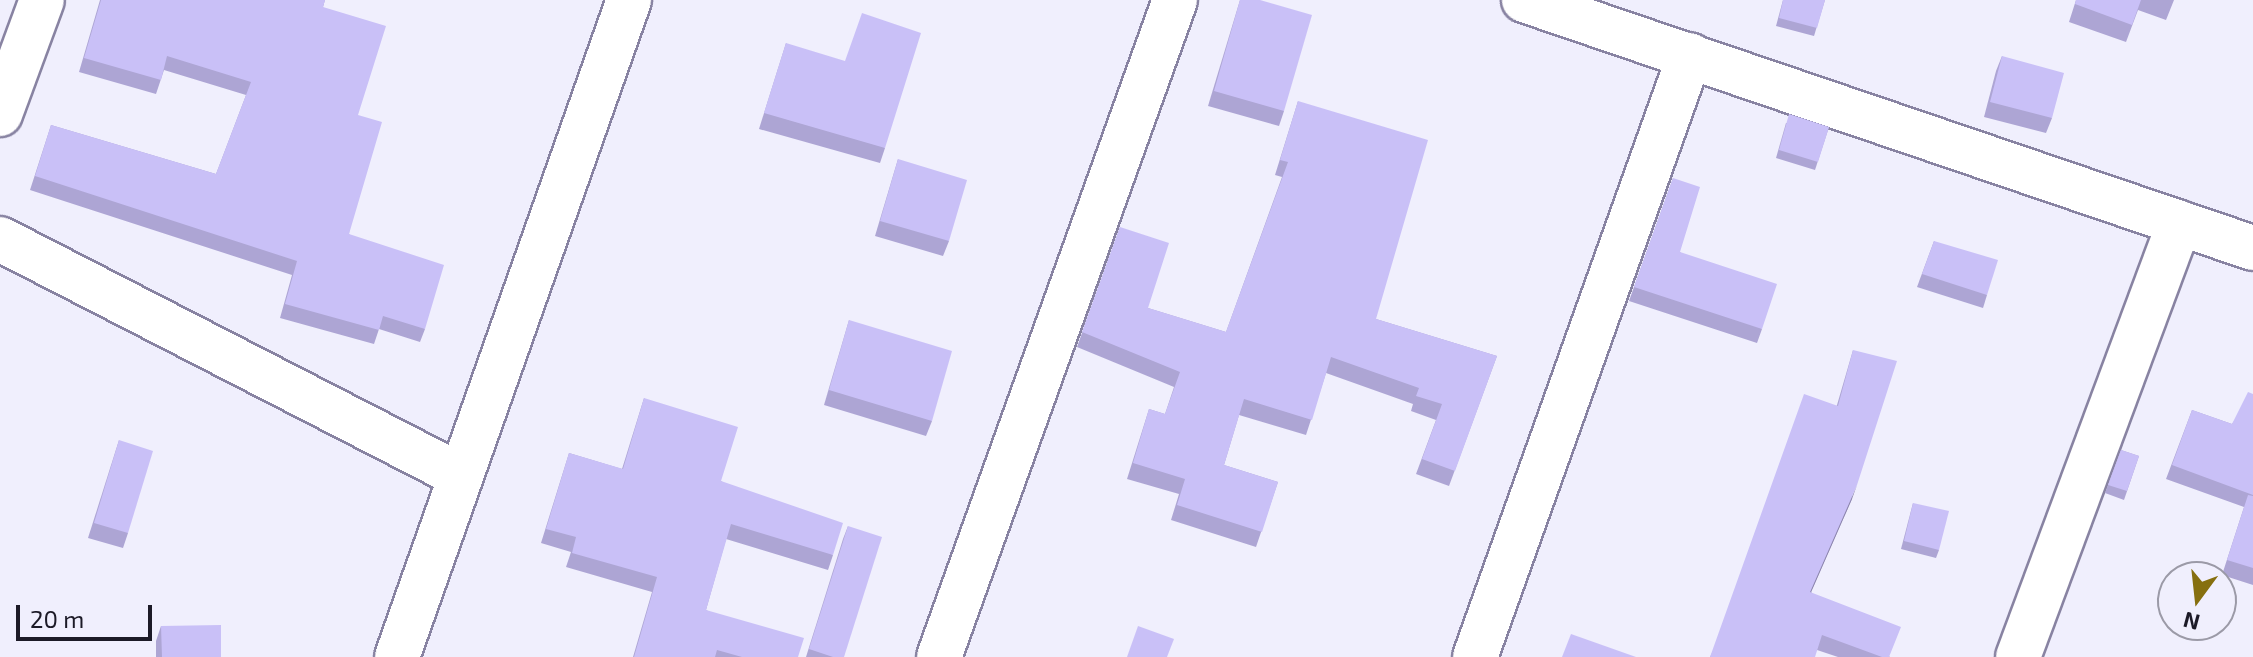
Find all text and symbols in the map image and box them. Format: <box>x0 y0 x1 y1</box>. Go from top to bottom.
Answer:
north arrow <box>2157 561 2237 641</box>
scale bar <box>20 589 156 639</box>
text: 20 m <box>30 604 84 633</box>
text: N <box>2180 608 2202 637</box>

